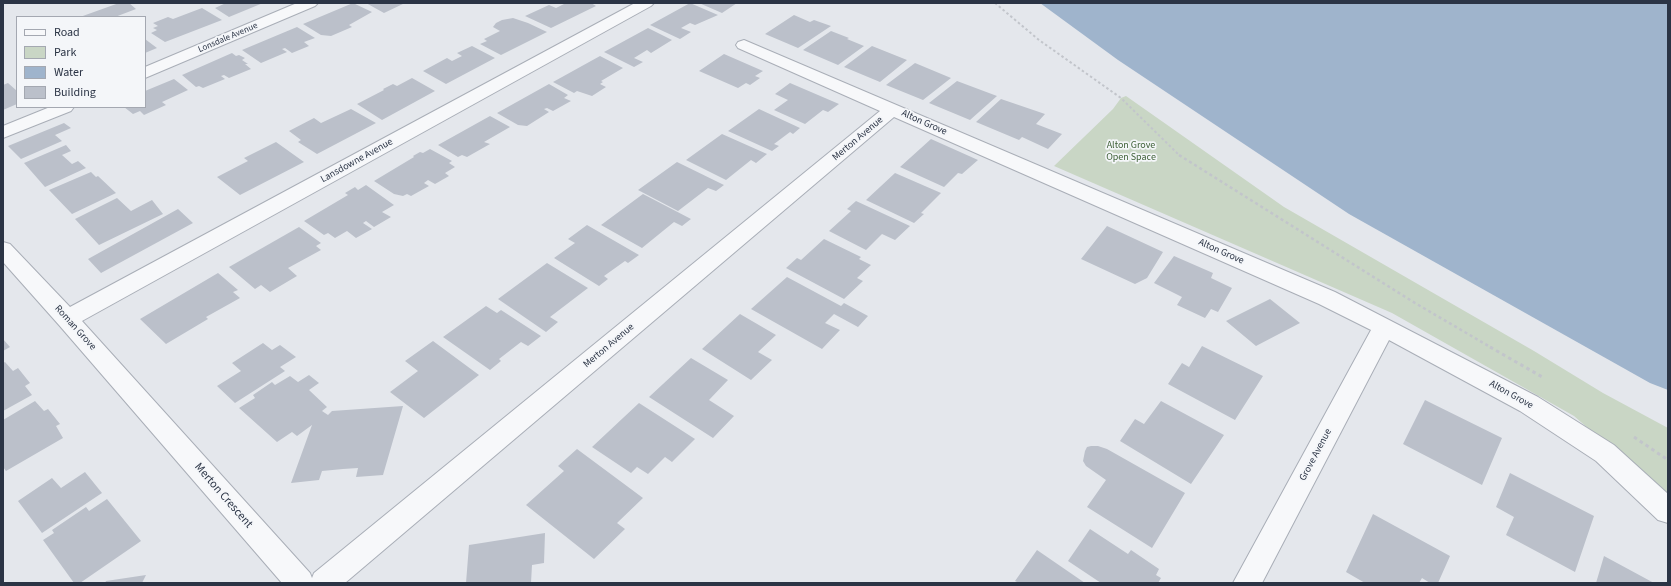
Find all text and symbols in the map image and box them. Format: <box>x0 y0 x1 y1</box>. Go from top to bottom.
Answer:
legend <box>16 16 146 108</box>
street label: Lonsdale Avenue <box>197 21 259 55</box>
text: Road <box>54 24 80 41</box>
text: Park <box>54 44 76 61</box>
text: Water <box>54 64 83 81</box>
text: Building <box>54 84 96 101</box>
street label: Alton Grove <box>899 108 949 138</box>
street label: Merton Avenue <box>830 114 886 164</box>
street label: Lansdowne Avenue <box>319 136 395 186</box>
park label: Alton Grove Open Space <box>1106 140 1156 164</box>
street label: Alton Grove <box>1196 237 1246 267</box>
street label: Roman Grove <box>52 303 98 353</box>
street label: Merton Avenue <box>581 321 637 371</box>
street label: Alton Grove <box>1487 378 1535 412</box>
street label: Grove Avenue <box>1297 427 1335 483</box>
street label: Merton Crescent <box>191 460 255 532</box>

